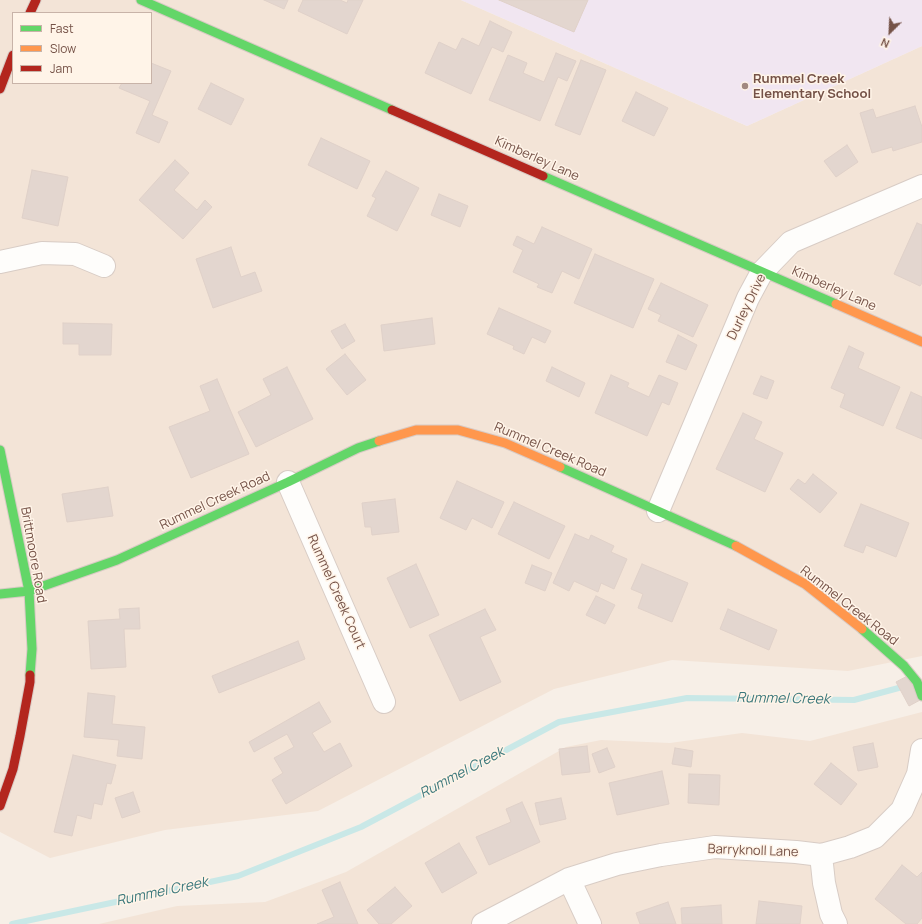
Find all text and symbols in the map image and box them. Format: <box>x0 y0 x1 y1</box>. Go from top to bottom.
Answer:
legend <box>12 12 152 84</box>
north arrow <box>870 12 910 52</box>
text: Fast <box>50 20 74 37</box>
text: N <box>878 35 892 52</box>
text: Slow <box>50 40 76 57</box>
text: Jam <box>50 60 72 77</box>
place label: Rummel Creek Elementary School <box>753 71 871 102</box>
marker: Rummel Creek Elementary School <box>740 81 750 91</box>
street label: Kimberley Lane <box>492 133 582 185</box>
street label: Kimberley Lane <box>789 263 879 315</box>
street label: Durley Drive <box>724 271 770 343</box>
street label: Rummel Creek Road <box>492 419 608 481</box>
street label: Rummel Creek Road <box>157 469 273 533</box>
street label: Brittmoore Road <box>17 506 49 604</box>
street label: Rummel Creek Court <box>304 532 368 652</box>
street label: Rummel Creek Road <box>797 563 901 649</box>
water label: Rummel Creek <box>736 690 830 708</box>
water label: Rummel Creek <box>417 744 507 802</box>
street label: Barryknoll Lane <box>707 842 799 860</box>
water label: Rummel Creek <box>115 874 209 910</box>

